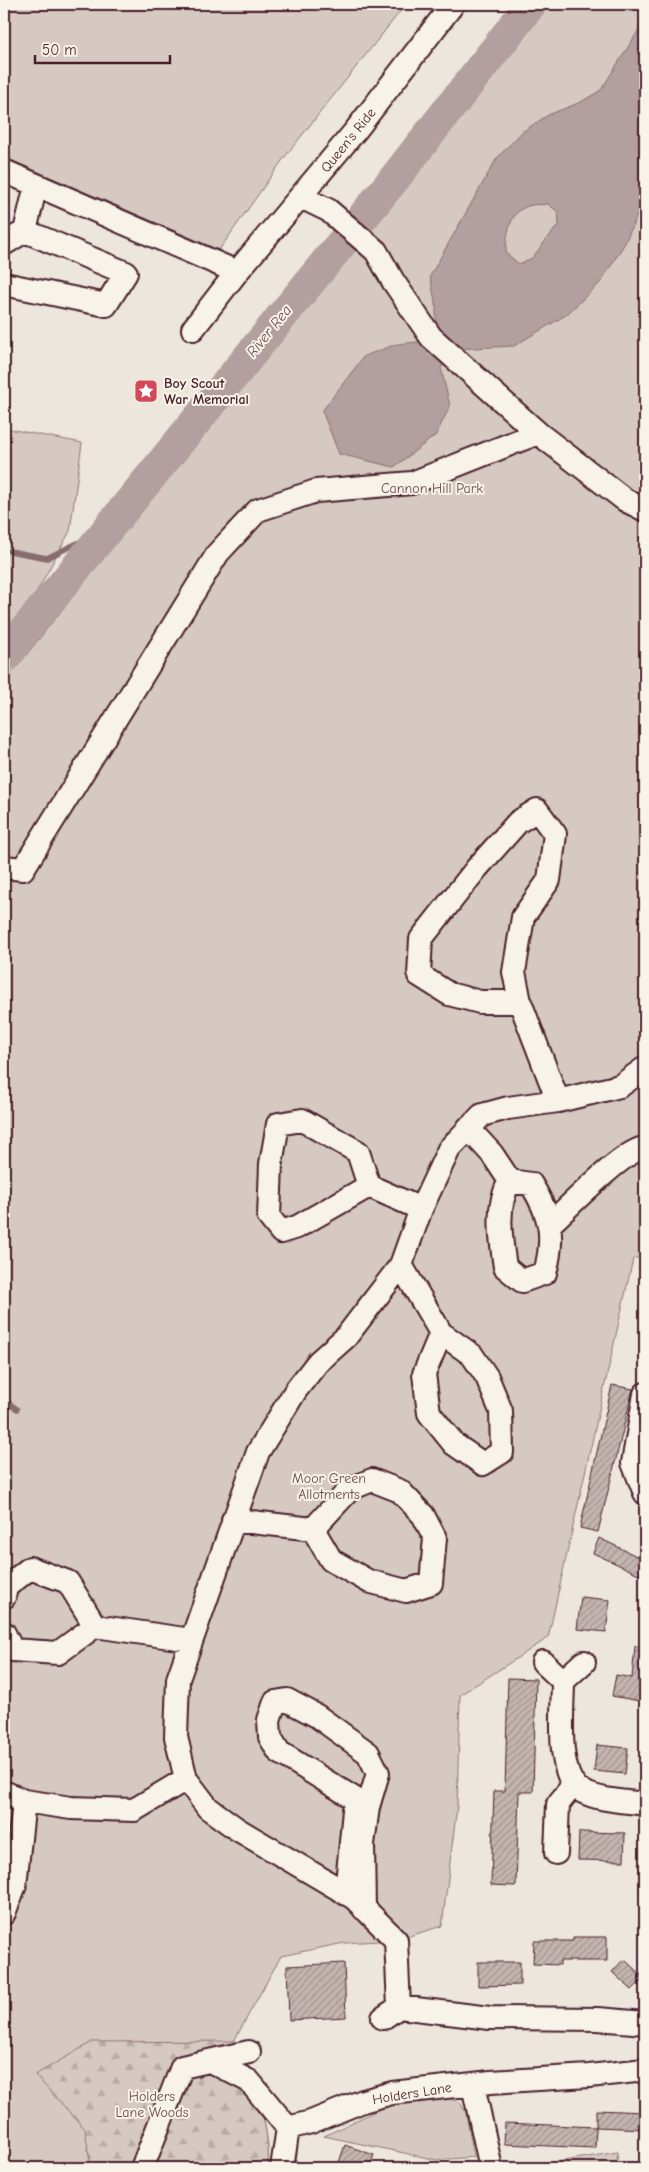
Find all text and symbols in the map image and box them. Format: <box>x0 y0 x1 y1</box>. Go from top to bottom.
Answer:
scale bar <box>35 32 170 64</box>
text: 50 m <box>42 41 77 59</box>
street label: Queen's Ride <box>317 105 380 176</box>
water label: River Rea <box>243 301 295 360</box>
place label: Boy Scout War Memorial <box>164 375 249 408</box>
place icon: Boy Scout War Memorial <box>133 378 159 404</box>
park label: Cannon Hill Park <box>381 480 483 497</box>
park label: Moor Green Allotments <box>292 1470 366 1503</box>
street label: Holders Lane <box>371 2079 453 2108</box>
park label: Holders Lane Woods <box>115 2088 189 2121</box>

